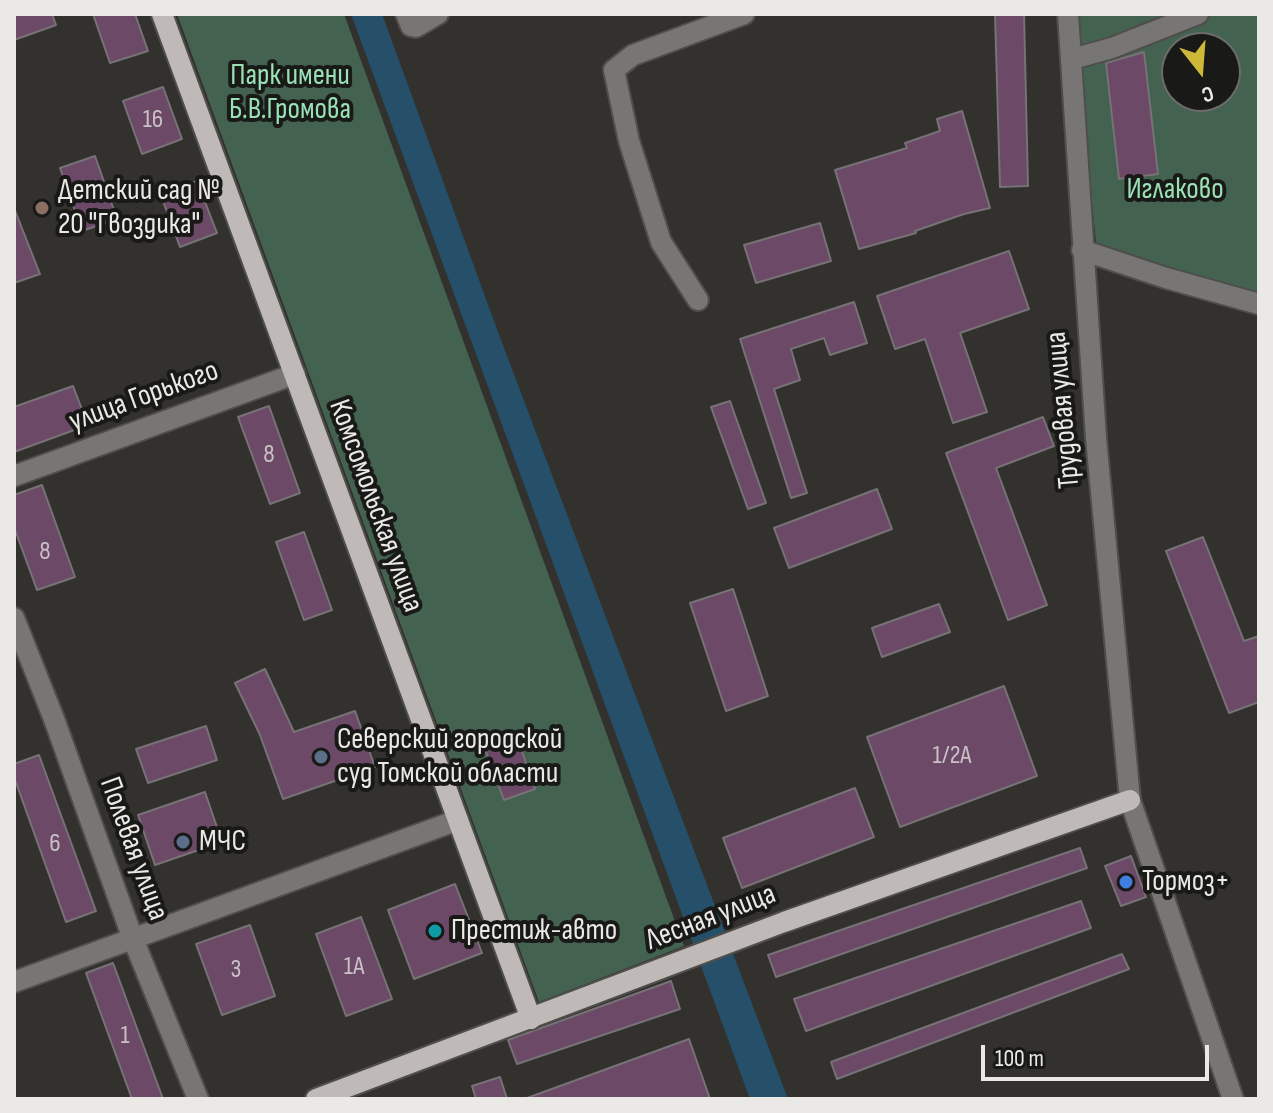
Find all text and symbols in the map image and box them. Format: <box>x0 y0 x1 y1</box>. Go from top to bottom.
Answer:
north arrow <box>1161 32 1241 112</box>
park label: Парк имени Б.В.Громова <box>229 58 351 128</box>
text: С <box>1198 79 1217 108</box>
house number: 16 <box>143 104 163 136</box>
park label: Иглаково <box>1126 172 1224 208</box>
place label: Детский сад № 20 "Гвоздика" <box>58 173 220 244</box>
marker: Детский сад № 20 "Гвоздика" <box>33 199 51 217</box>
street label: Трудовая улица <box>1039 330 1089 490</box>
street label: улица Горького <box>65 353 223 441</box>
street label: Комсомольская улица <box>320 395 430 617</box>
house number: 8 <box>263 439 275 471</box>
house number: 8 <box>39 536 51 568</box>
place label: Северский городской суд Томской области <box>337 722 562 792</box>
house number: 1/2А <box>933 740 971 772</box>
marker: Северский городской суд Томской области <box>312 748 330 766</box>
street label: Полевая улица <box>91 773 175 925</box>
place label: МЧС <box>199 824 246 860</box>
house number: 6 <box>49 828 61 860</box>
marker: МЧС <box>174 833 192 851</box>
place label: Тормоз+ <box>1142 864 1230 900</box>
marker: Тормоз+ <box>1117 873 1135 891</box>
street label: Лесная улица <box>641 877 781 959</box>
place label: Престиж-авто <box>451 913 617 949</box>
marker: Престиж-авто <box>426 922 444 940</box>
house number: 1А <box>344 951 364 983</box>
house number: 3 <box>231 954 241 986</box>
house number: 1 <box>120 1020 130 1052</box>
scale bar <box>985 1029 1213 1079</box>
text: 100 m <box>995 1044 1044 1073</box>

